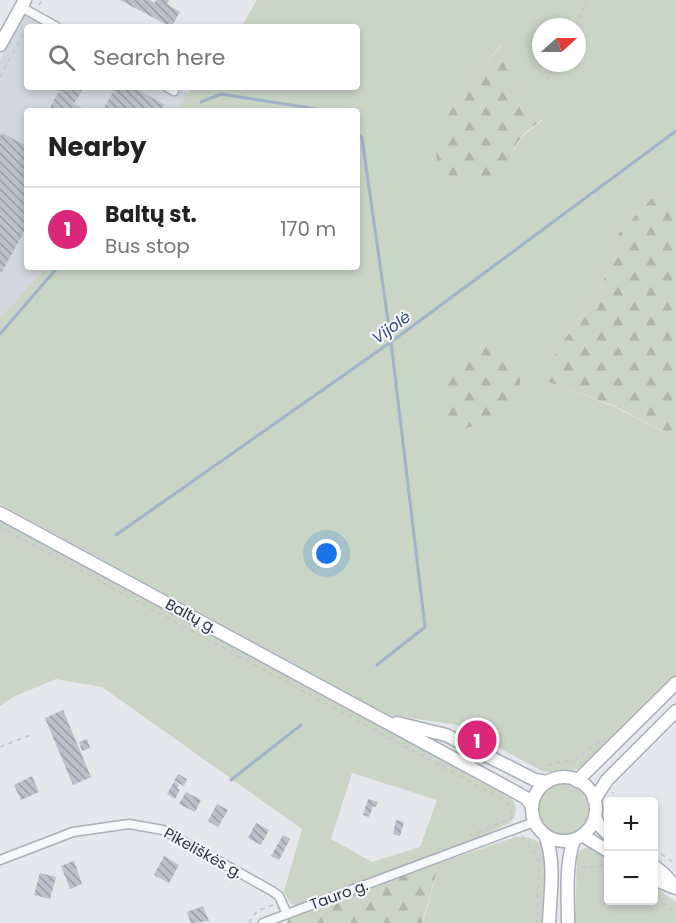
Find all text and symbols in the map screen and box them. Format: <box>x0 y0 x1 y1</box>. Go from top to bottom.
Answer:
north arrow <box>532 18 586 72</box>
search box <box>24 24 360 90</box>
icon: search <box>45 41 78 74</box>
text: Search here <box>93 42 226 73</box>
text: Nearby <box>48 129 146 165</box>
text: Baltų st. <box>105 199 197 230</box>
text: 1 <box>64 215 71 243</box>
text: 170 m <box>280 215 336 243</box>
text: Bus stop <box>105 232 190 260</box>
water label: Vijolė <box>367 305 415 349</box>
your location <box>312 539 341 568</box>
street label: Baltų g. <box>162 593 221 638</box>
pin: 1 <box>458 718 496 762</box>
map controls <box>604 797 658 905</box>
button: + <box>604 797 658 851</box>
street label: Pikeliškės g. <box>160 822 246 883</box>
button: − <box>604 851 658 905</box>
street label: Tauro g. <box>307 874 371 915</box>

